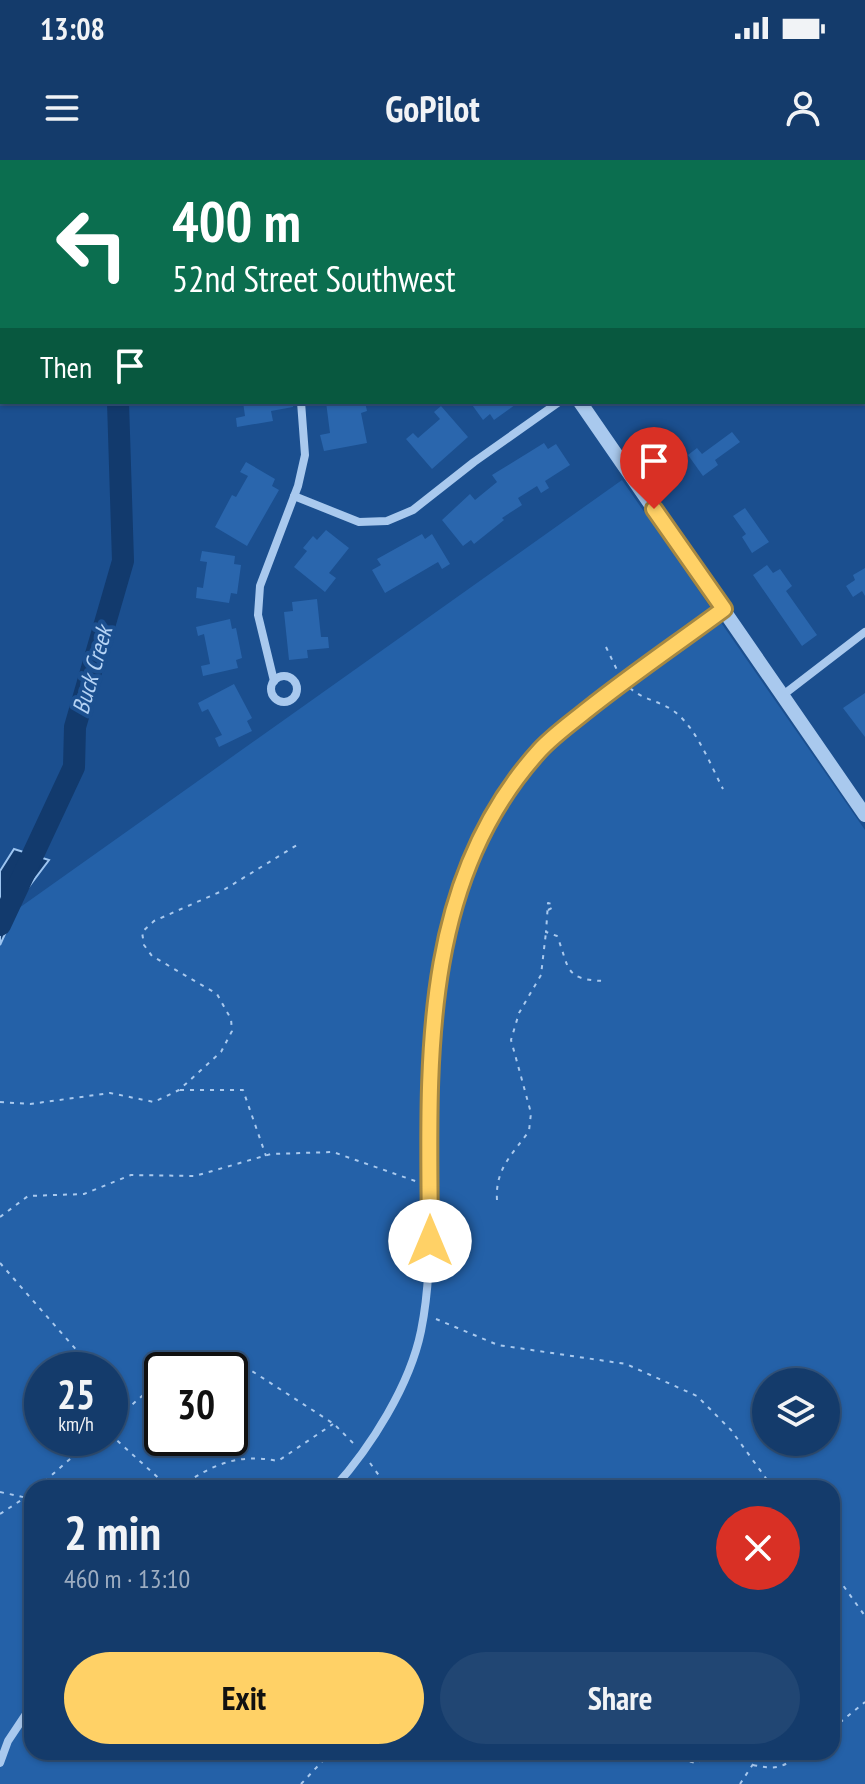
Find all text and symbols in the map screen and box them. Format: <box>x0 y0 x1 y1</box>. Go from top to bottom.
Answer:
text: 13:08 <box>40 9 105 48</box>
text: GoPilot <box>385 85 480 132</box>
icon: menu <box>40 86 84 130</box>
icon: person <box>781 86 825 130</box>
text: 400 m <box>172 185 301 257</box>
icon: left <box>40 192 144 296</box>
text: 52nd Street Southwest <box>172 255 456 302</box>
icon: arrive <box>108 344 152 388</box>
text: Then <box>40 347 92 386</box>
pin <box>620 427 688 509</box>
icon: arrive <box>632 439 676 483</box>
water label: Buck Creek <box>65 620 120 718</box>
position arrow <box>388 1199 472 1283</box>
speed limit sign: 30 <box>144 1352 248 1456</box>
text: 25 <box>57 1368 95 1420</box>
map controls <box>752 1368 840 1456</box>
button: layers <box>752 1368 840 1456</box>
text: km/h <box>58 1411 94 1437</box>
text: 2 min <box>64 1501 161 1563</box>
button: close <box>716 1506 800 1590</box>
text: 460 m · 13:10 <box>64 1562 190 1595</box>
button: Exit <box>64 1652 424 1744</box>
button: Share <box>440 1652 800 1744</box>

